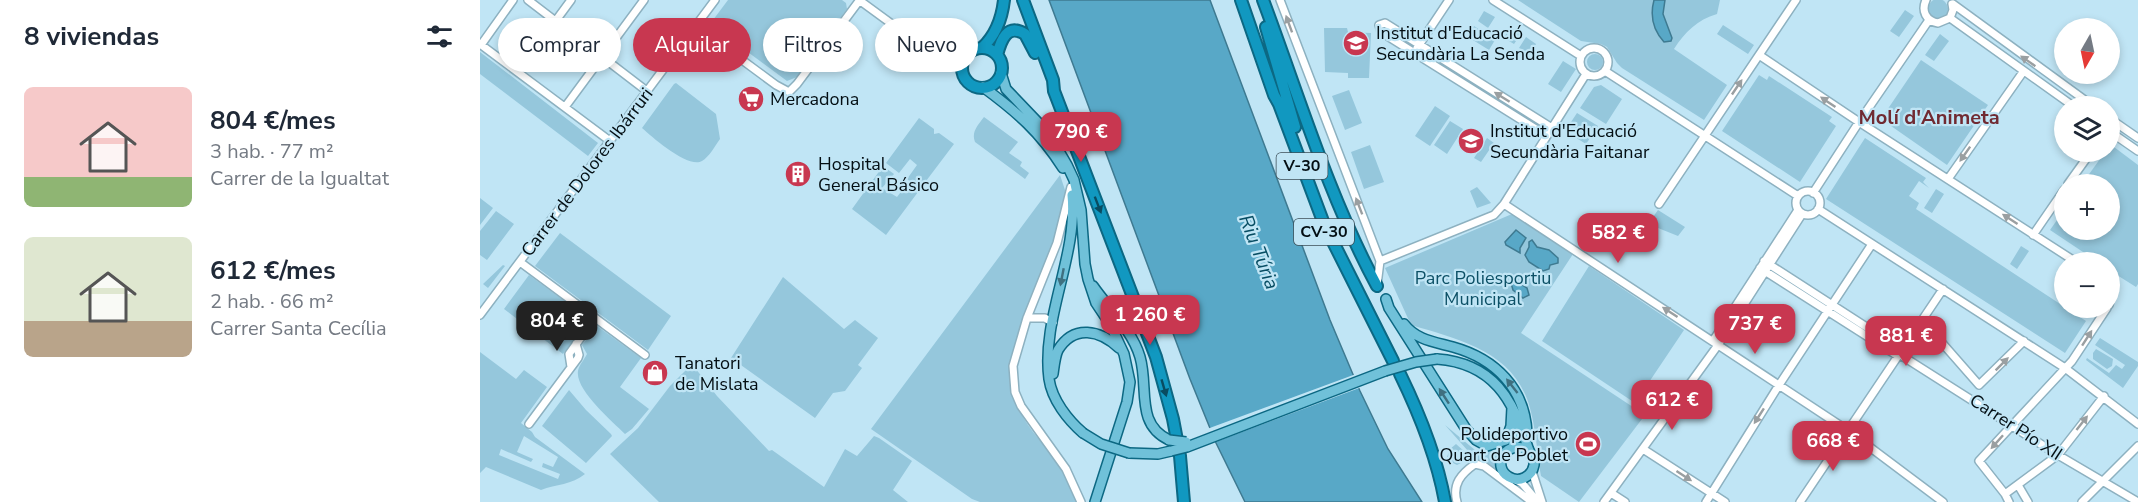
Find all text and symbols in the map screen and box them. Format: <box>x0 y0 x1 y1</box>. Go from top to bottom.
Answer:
one-way arrow <box>1284 15 1294 33</box>
chip: Comprar <box>498 18 621 72</box>
chip: Alquilar <box>633 18 751 72</box>
chip: Filtros <box>763 18 863 72</box>
chip: Nuevo <box>875 18 978 72</box>
north arrow <box>2054 18 2120 84</box>
map controls <box>2054 18 2120 318</box>
text: 8 viviendas <box>24 19 159 54</box>
icon: filters <box>423 20 456 53</box>
place label: Institut d'Educació Secundària La Senda <box>1376 21 1545 66</box>
school or university icon: Institut d'Educació Secundària La Senda <box>1341 28 1371 58</box>
one-way arrow <box>2021 55 2037 67</box>
one-way arrow <box>1731 79 1742 95</box>
street label: Carrer de Dolores Ibárruri <box>516 83 658 261</box>
supermarket icon: Mercadona <box>736 84 766 114</box>
place label: Mercadona <box>770 87 859 111</box>
one-way arrow <box>1494 92 1510 103</box>
one-way arrow <box>1820 96 1837 107</box>
button: layers <box>2054 96 2120 162</box>
text: 804 €/mes <box>210 103 336 138</box>
district label: Molí d'Animeta <box>1858 104 2000 131</box>
icon: home <box>72 111 144 183</box>
pin: 790 € <box>1039 112 1123 163</box>
text: 790 € <box>1054 118 1108 145</box>
place label: Institut d'Educació Secundària Faitanar <box>1490 119 1650 164</box>
school or university icon: Institut d'Educació Secundària Faitanar <box>1456 126 1486 156</box>
text: 3 hab. · 77 m² <box>210 138 334 165</box>
one-way arrow <box>1959 146 1971 162</box>
place label: Hospital General Básico <box>818 152 939 197</box>
road number: V-30 <box>1276 153 1328 179</box>
building icon: Hospital General Básico <box>783 159 813 189</box>
text: Carrer de la Igualtat <box>210 165 389 192</box>
button: + <box>2054 174 2120 240</box>
one-way arrow <box>1093 196 1103 214</box>
one-way arrow <box>1354 197 1364 215</box>
water label: Riu Túria <box>1232 210 1286 294</box>
pin: 582 € <box>1576 213 1660 264</box>
one-way arrow <box>2002 213 2018 225</box>
road number: CV-30 <box>1294 219 1354 245</box>
text: 582 € <box>1591 219 1645 246</box>
button: − <box>2054 252 2120 318</box>
text: 612 €/mes <box>210 253 336 288</box>
icon: home <box>72 261 144 333</box>
park label: Parc Poliesportiu Municipal <box>1415 266 1551 311</box>
one-way arrow <box>1057 268 1066 287</box>
text: 2 hab. · 66 m² <box>210 288 334 315</box>
pin: 1 260 € <box>1095 295 1205 346</box>
pin: 804 € <box>515 301 599 352</box>
text: 1 260 € <box>1115 301 1185 328</box>
pin: 737 € <box>1713 304 1797 355</box>
text: 804 € <box>530 307 584 334</box>
one-way arrow <box>1661 307 1678 318</box>
text: 737 € <box>1728 310 1782 337</box>
text: Carrer Santa Cecília <box>210 315 387 342</box>
pin: 881 € <box>1864 316 1948 367</box>
text: 881 € <box>1879 322 1933 349</box>
one-way arrow <box>2081 331 2093 347</box>
place label: Tanatori de Mislata <box>675 351 759 396</box>
one-way arrow <box>1994 357 2008 371</box>
shop icon: Tanatori de Mislata <box>640 358 670 388</box>
one-way arrow <box>1160 379 1170 397</box>
one-way arrow <box>1506 379 1518 395</box>
pin: 612 € <box>1630 380 1714 431</box>
text: 612 € <box>1645 386 1699 413</box>
one-way arrow <box>1439 388 1450 404</box>
street label: Carrer Pío XII <box>1965 388 2067 466</box>
one-way arrow <box>1754 408 1765 424</box>
one-way arrow <box>2076 415 2089 431</box>
pin: 668 € <box>1791 421 1875 472</box>
place label: Polideportivo Quart de Poblet <box>1439 422 1569 467</box>
text: 668 € <box>1806 427 1860 454</box>
sports icon: Polideportivo Quart de Poblet <box>1573 429 1603 459</box>
one-way arrow <box>1990 434 2004 449</box>
one-way arrow <box>1676 470 1692 481</box>

